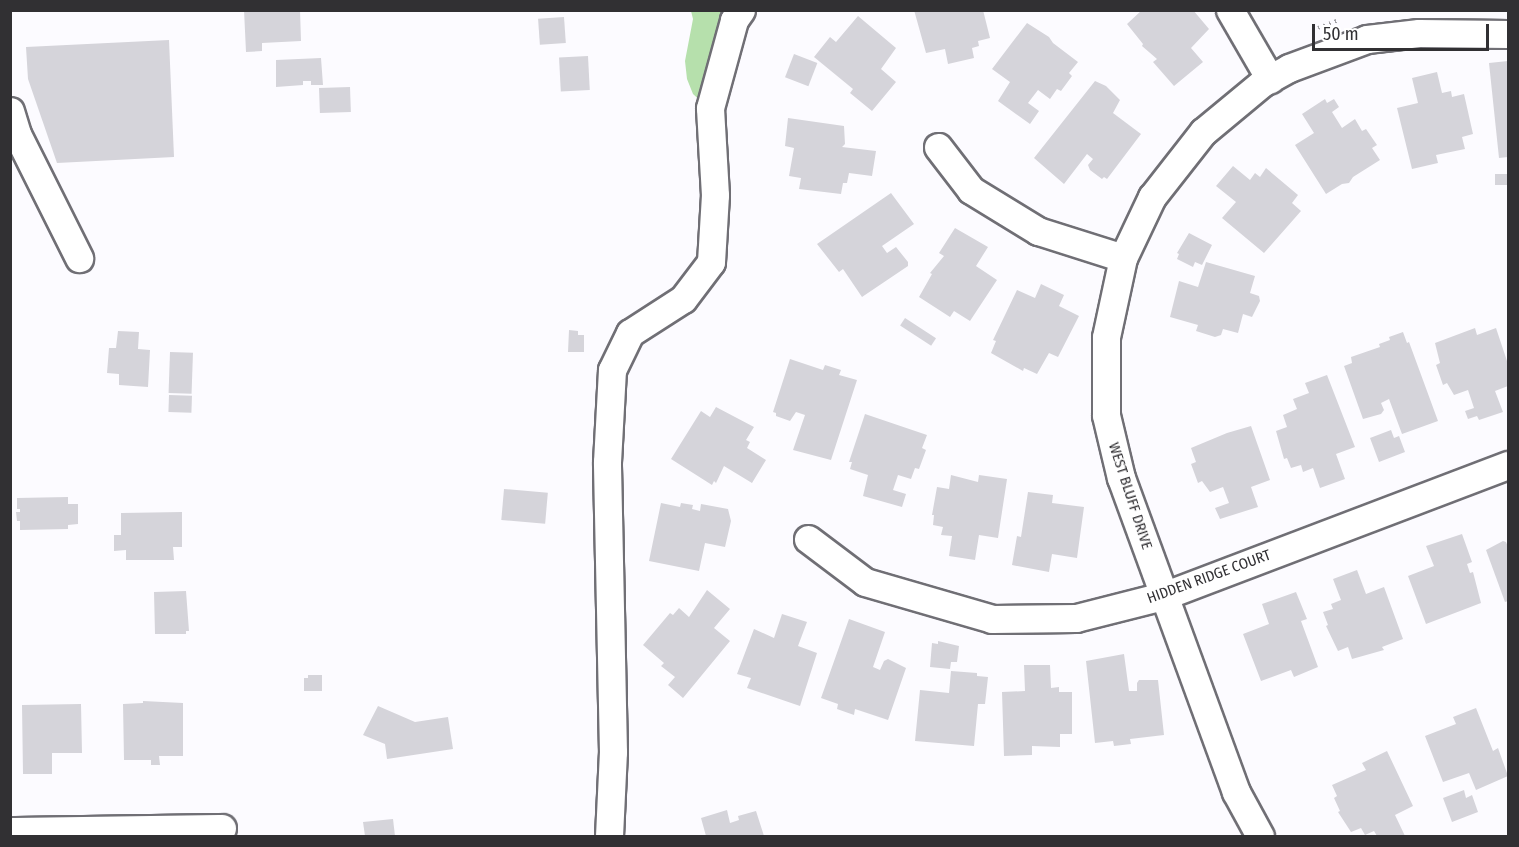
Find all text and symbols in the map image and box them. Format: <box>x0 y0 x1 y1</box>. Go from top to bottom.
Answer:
scale bar <box>1315 12 1492 50</box>
text: 50 m <box>1323 23 1359 45</box>
street label: WEST BLUFF DRIVE <box>1104 440 1156 552</box>
street label: HIDDEN RIDGE COURT <box>1145 546 1273 608</box>

